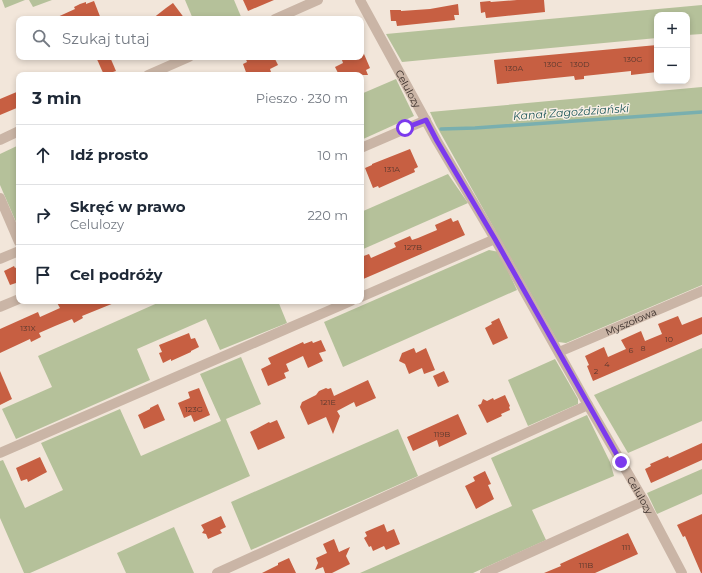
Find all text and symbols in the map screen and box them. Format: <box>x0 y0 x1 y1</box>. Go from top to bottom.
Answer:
map controls <box>654 12 690 84</box>
button: + <box>654 12 690 48</box>
search box <box>16 16 364 60</box>
icon: search <box>30 27 52 49</box>
text: Szukaj tutaj <box>62 29 150 48</box>
button: − <box>654 48 690 84</box>
house number: 130G <box>624 54 642 64</box>
house number: 130C <box>544 59 563 69</box>
house number: 130D <box>570 59 590 69</box>
house number: 130A <box>505 63 523 73</box>
street label: Celulozy <box>393 67 424 111</box>
text: 3 min <box>32 88 82 108</box>
text: Pieszo · 230 m <box>256 90 348 106</box>
water label: Kanał Zagoździański <box>513 101 629 123</box>
route start <box>396 119 414 137</box>
icon: ahead <box>32 144 54 166</box>
text: Idź prosto <box>70 145 148 164</box>
text: 10 m <box>318 147 348 163</box>
house number: 131A <box>384 164 400 174</box>
text: Skręć w prawo <box>70 197 186 216</box>
icon: right <box>32 204 54 226</box>
text: 220 m <box>307 207 348 223</box>
text: Celulozy <box>70 216 124 232</box>
house number: 127B <box>404 242 422 252</box>
icon: arrive <box>32 264 54 286</box>
text: Cel podróży <box>70 265 162 284</box>
street label: Myszołowa <box>603 305 658 338</box>
house number: 131X <box>20 323 37 333</box>
house number: 10 <box>665 334 673 344</box>
house number: 8 <box>640 343 646 353</box>
house number: 6 <box>629 345 634 355</box>
house number: 4 <box>604 359 610 369</box>
house number: 2 <box>594 366 599 376</box>
house number: 121E <box>320 397 336 407</box>
house number: 123G <box>185 404 203 414</box>
house number: 119B <box>434 429 450 439</box>
route end <box>612 453 630 471</box>
street label: Celulozy <box>624 474 656 517</box>
house number: 111 <box>622 542 630 552</box>
house number: 111B <box>579 560 593 570</box>

